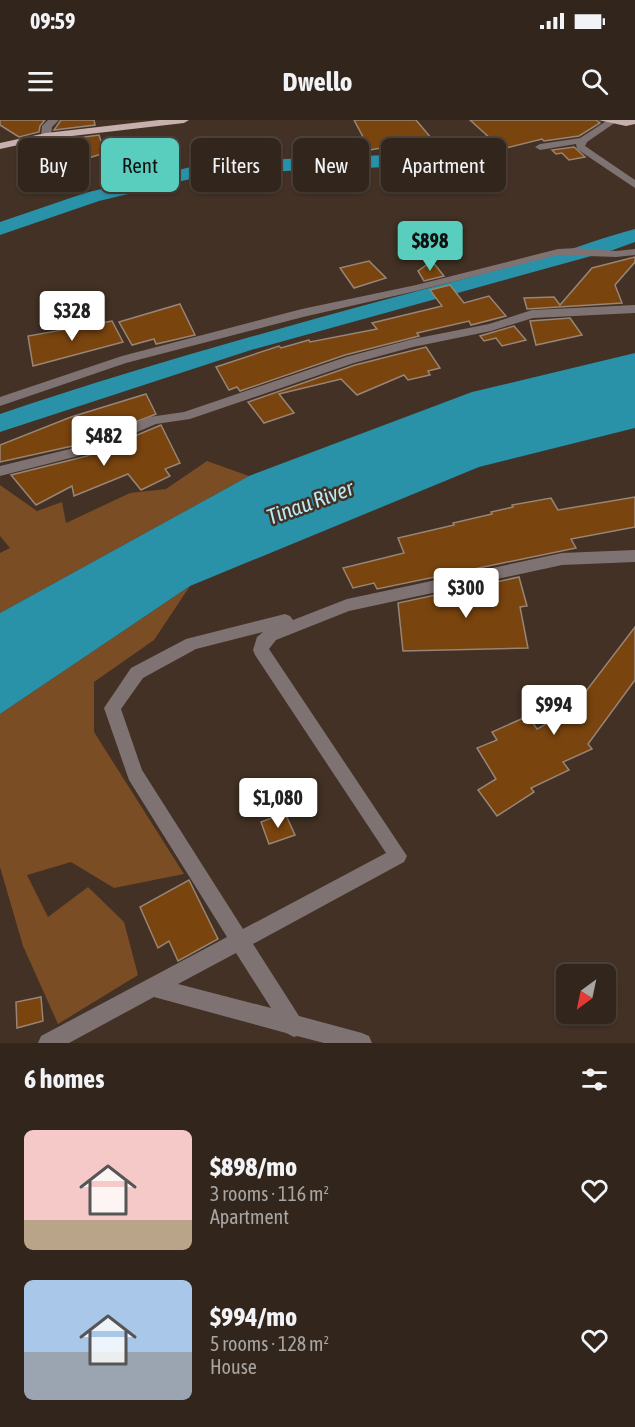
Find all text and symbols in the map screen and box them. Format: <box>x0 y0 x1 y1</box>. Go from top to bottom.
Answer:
text: 09:59 <box>30 8 75 34</box>
icon: menu <box>24 65 57 98</box>
icon: search <box>578 65 611 98</box>
text: Dwello <box>283 66 352 97</box>
chip: Buy <box>18 138 89 192</box>
chip: Rent <box>101 138 179 192</box>
chip: Filters <box>191 138 281 192</box>
chip: New <box>293 138 369 192</box>
chip: Apartment <box>381 138 506 192</box>
pin: $898 <box>394 221 466 272</box>
text: $898 <box>412 229 448 252</box>
pin: $328 <box>36 291 108 342</box>
text: $328 <box>54 299 90 322</box>
pin: $482 <box>68 416 140 467</box>
text: $482 <box>86 424 122 447</box>
water label: Tinau River <box>263 474 358 530</box>
pin: $300 <box>430 568 502 619</box>
text: $300 <box>448 576 484 599</box>
pin: $994 <box>518 685 590 736</box>
text: $994 <box>536 693 572 716</box>
pin: $1,080 <box>229 778 327 829</box>
text: $1,080 <box>253 786 303 809</box>
north arrow <box>556 964 616 1024</box>
map controls <box>556 964 616 1024</box>
icon: filters <box>578 1063 611 1096</box>
text: 6 homes <box>24 1064 104 1094</box>
text: $898/mo <box>210 1152 297 1182</box>
icon: home <box>72 1154 144 1226</box>
icon: heart <box>578 1174 611 1207</box>
text: 3 rooms · 116 m² <box>210 1182 329 1205</box>
text: Apartment <box>210 1205 289 1228</box>
text: $994/mo <box>210 1302 297 1332</box>
icon: home <box>72 1304 144 1376</box>
icon: heart <box>578 1324 611 1357</box>
text: 5 rooms · 128 m² <box>210 1332 329 1355</box>
text: House <box>210 1355 257 1378</box>

